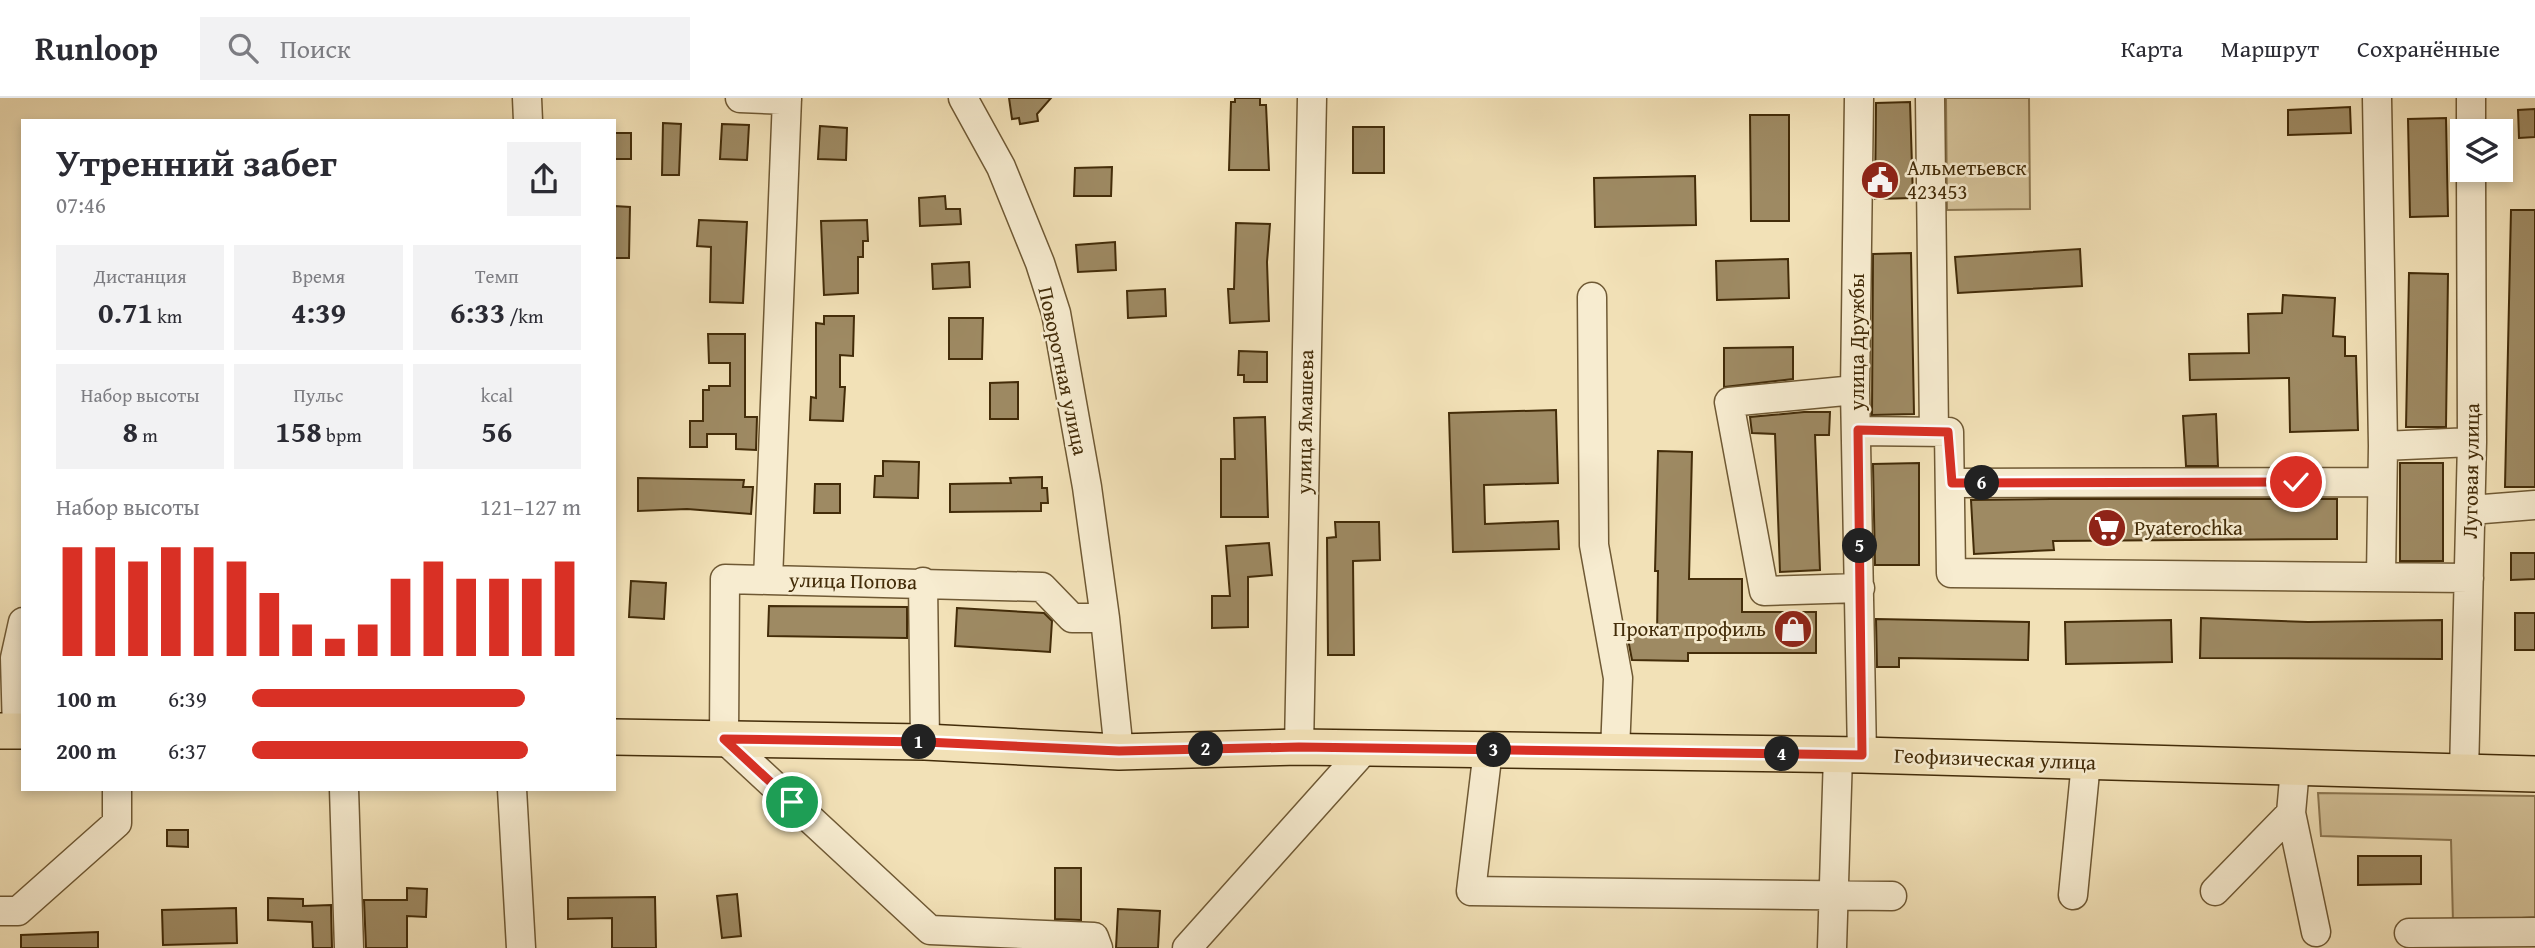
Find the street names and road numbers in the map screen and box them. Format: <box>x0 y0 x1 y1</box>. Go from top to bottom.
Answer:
street label: улица Дружбы <box>1841 273 1872 412</box>
street label: Поворотная улица <box>1030 284 1096 458</box>
street label: улица Ямашева <box>1288 349 1321 496</box>
street label: Луговая улица <box>2454 403 2487 539</box>
street label: улица Попова <box>788 564 917 597</box>
street label: Геофизическая улица <box>1893 739 2097 778</box>

